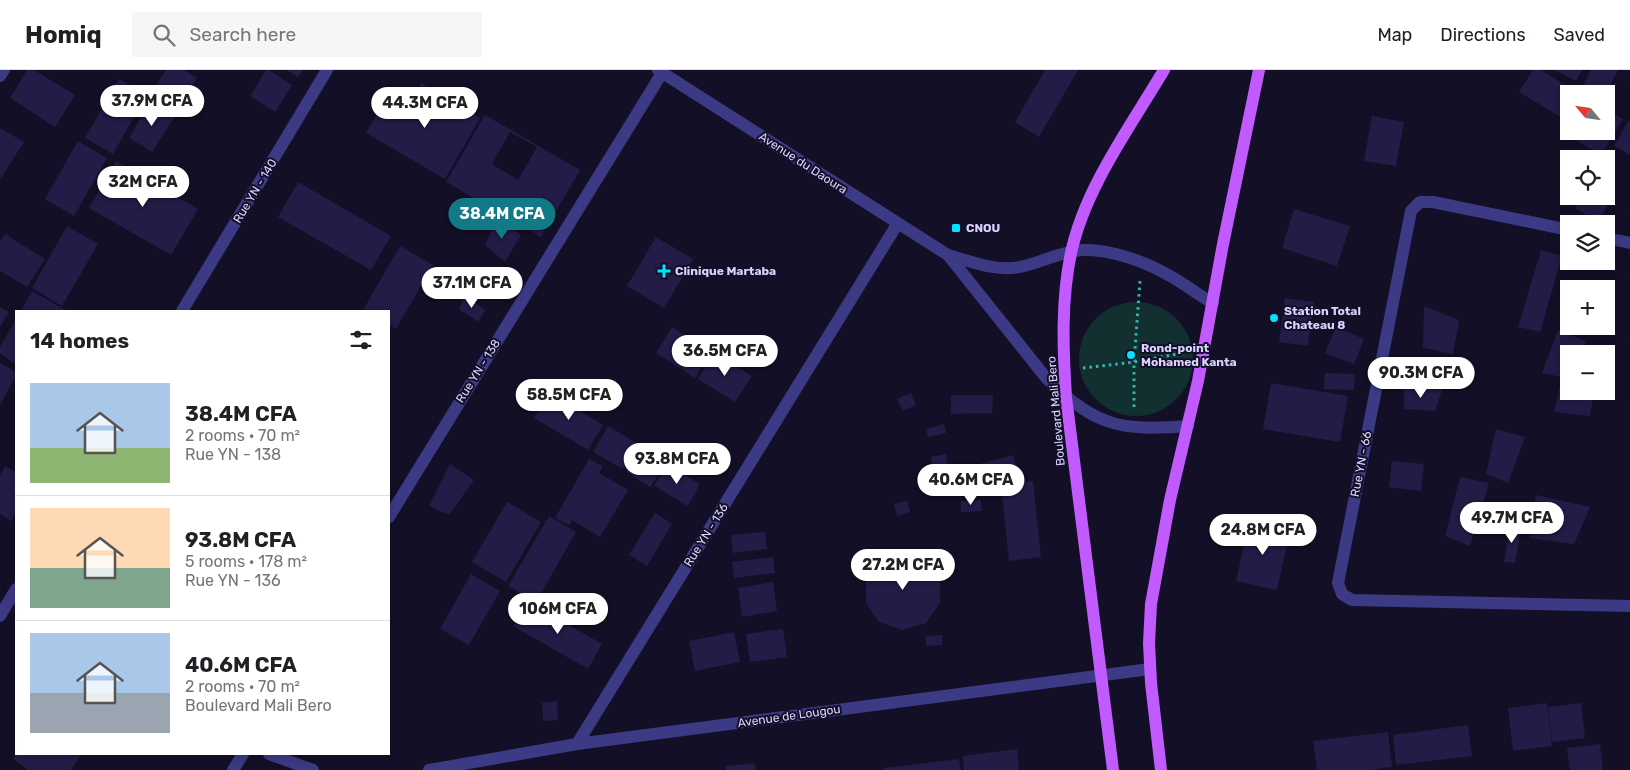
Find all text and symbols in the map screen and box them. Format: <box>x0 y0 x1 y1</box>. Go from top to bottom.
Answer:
search box <box>132 12 482 57</box>
text: Homiq <box>25 21 102 49</box>
icon: search <box>150 21 178 49</box>
text: Search here <box>190 23 296 46</box>
text: Map <box>1377 24 1412 46</box>
text: Directions <box>1440 24 1526 46</box>
text: Saved <box>1554 24 1605 46</box>
pin: 37.9M CFA <box>95 85 209 127</box>
north arrow <box>1560 85 1615 140</box>
map controls <box>1560 85 1615 400</box>
pin: 44.3M CFA <box>368 87 482 129</box>
text: 37.9M CFA <box>111 91 193 110</box>
text: 44.3M CFA <box>382 93 468 112</box>
street label: Avenue du Daoura <box>756 129 850 197</box>
button: locate <box>1560 150 1615 205</box>
street label: Rue YN - 140 <box>230 156 280 226</box>
pin: 32M CFA <box>97 166 189 208</box>
text: 32M CFA <box>108 172 178 191</box>
pin: 38.4M CFA <box>445 198 559 240</box>
text: 38.4M CFA <box>459 204 545 223</box>
button: layers <box>1560 215 1615 270</box>
place label: CNOU <box>966 221 1000 235</box>
marker: CNOU <box>950 222 962 234</box>
marker: Clinique Martaba <box>657 264 671 278</box>
place label: Clinique Martaba <box>675 264 776 278</box>
pin: 37.1M CFA <box>415 266 529 309</box>
text: 37.1M CFA <box>433 273 511 292</box>
button: + <box>1560 280 1615 335</box>
place label: Station Total Chateau 8 <box>1284 304 1361 332</box>
marker: Station Total Chateau 8 <box>1268 312 1280 324</box>
icon: filters <box>347 326 375 354</box>
text: 14 homes <box>30 328 129 353</box>
pin: 36.5M CFA <box>668 334 782 377</box>
street label: Rue YN - 138 <box>453 337 503 405</box>
text: 36.5M CFA <box>683 341 767 360</box>
place label: Rond-point Mohamed Kanta <box>1141 341 1237 369</box>
button: − <box>1560 345 1615 400</box>
marker: Rond-point Mohamed Kanta <box>1125 349 1137 361</box>
street label: Boulevard Mali Bero <box>1044 355 1068 466</box>
pin: 90.3M CFA <box>1364 356 1478 399</box>
text: 90.3M CFA <box>1379 363 1463 382</box>
pin: 58.5M CFA <box>512 378 626 421</box>
text: 58.5M CFA <box>527 385 611 404</box>
text: 38.4M CFA <box>185 401 297 426</box>
icon: home <box>70 403 130 463</box>
text: 2 rooms · 70 m² <box>185 426 300 445</box>
street label: Rue YN - 66 <box>1348 430 1374 498</box>
pin: 93.8M CFA <box>620 442 734 485</box>
text: Rue YN - 138 <box>185 445 281 464</box>
text: 93.8M CFA <box>635 449 719 468</box>
pin: 40.6M CFA <box>914 464 1028 506</box>
text: 40.6M CFA <box>928 470 1014 489</box>
street label: Rue YN - 136 <box>681 501 731 569</box>
pin: 49.7M CFA <box>1455 502 1569 544</box>
text: 49.7M CFA <box>1471 508 1553 527</box>
pin: 24.8M CFA <box>1206 514 1320 556</box>
text: 24.8M CFA <box>1220 520 1306 539</box>
text: 93.8M CFA <box>185 527 296 552</box>
icon: home <box>70 528 130 588</box>
pin: 27.2M CFA <box>846 548 960 591</box>
text: 5 rooms · 178 m² <box>185 552 307 571</box>
text: 27.2M CFA <box>862 555 944 574</box>
text: Rue YN - 136 <box>185 571 281 590</box>
pin: 106M CFA <box>506 592 610 635</box>
text: 106M CFA <box>519 599 597 618</box>
text: 40.6M CFA <box>185 652 297 677</box>
icon: home <box>70 653 130 713</box>
text: 2 rooms · 70 m² <box>185 677 300 696</box>
text: Boulevard Mali Bero <box>185 696 332 715</box>
street label: Avenue de Lougou <box>737 702 841 730</box>

